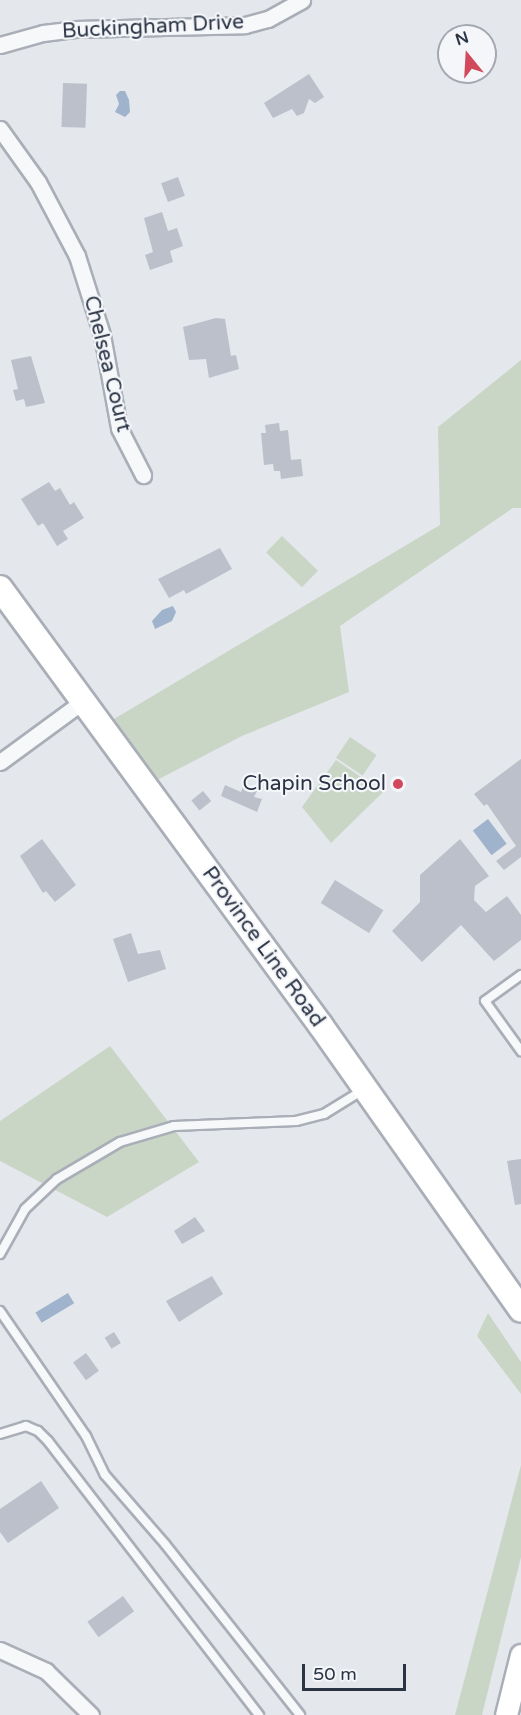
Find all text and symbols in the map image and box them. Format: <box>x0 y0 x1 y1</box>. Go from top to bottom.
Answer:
street label: Buckingham Drive <box>61 10 245 44</box>
north arrow <box>437 24 497 84</box>
text: N <box>453 27 471 50</box>
street label: Chelsea Court <box>78 293 136 435</box>
place label: Chapin School <box>242 771 386 797</box>
marker: Chapin School <box>391 777 405 791</box>
street label: Province Line Road <box>196 862 330 1032</box>
scale bar <box>305 1652 408 1690</box>
text: 50 m <box>313 1663 357 1685</box>

